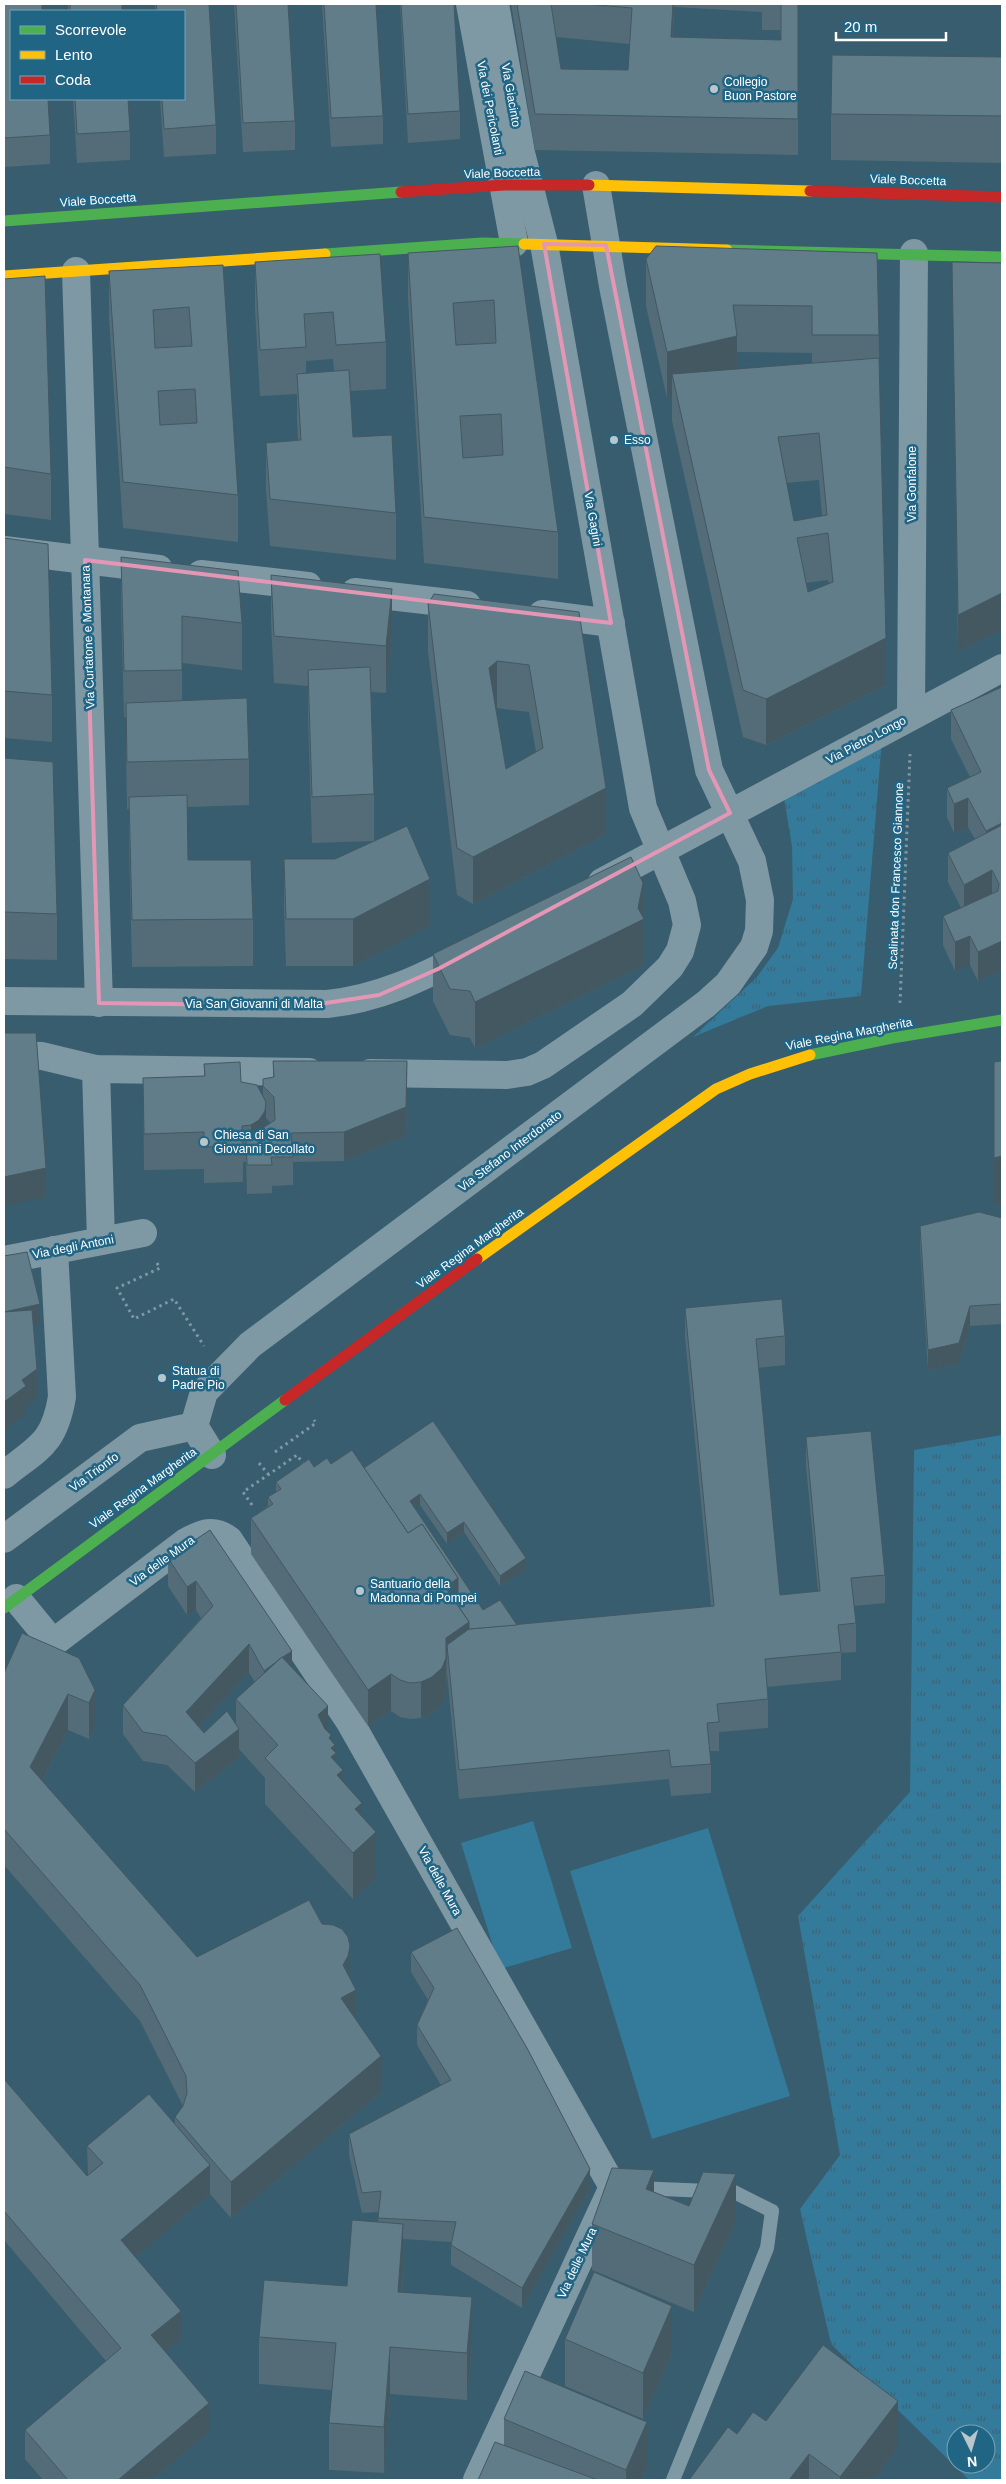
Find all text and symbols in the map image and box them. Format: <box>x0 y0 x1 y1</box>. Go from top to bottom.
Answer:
legend <box>10 10 185 100</box>
scale bar <box>836 10 946 42</box>
text: 20 m <box>844 18 877 35</box>
text: Scorrevole <box>55 21 127 38</box>
text: Lento <box>55 46 93 63</box>
street label: Via dei Pericolanti <box>474 60 506 156</box>
street label: Via Giacinto <box>499 62 524 128</box>
text: Coda <box>55 71 92 88</box>
place label: Collegio Buon Pastore <box>724 75 797 103</box>
marker: Collegio Buon Pastore <box>708 83 720 95</box>
street label: Viale Boccetta <box>464 165 541 181</box>
street label: Viale Boccetta <box>870 172 947 188</box>
street label: Viale Boccetta <box>59 190 137 210</box>
place label: Esso <box>624 433 651 447</box>
marker: Esso <box>608 434 620 446</box>
street label: Via Gonfalone <box>905 446 919 522</box>
street label: Via Gagini <box>581 491 605 547</box>
street label: Via Curtatone e Montanara <box>78 565 98 709</box>
street label: Via Pietro Longo <box>824 713 909 767</box>
street label: Scalinata don Francesco Giannone <box>886 782 906 970</box>
street label: Via San Giovanni di Malta <box>185 997 323 1011</box>
street label: Viale Regina Margherita <box>785 1015 914 1053</box>
street label: Via Stefano Interdonato <box>456 1107 565 1194</box>
place label: Chiesa di San Giovanni Decollato <box>214 1128 315 1156</box>
marker: Chiesa di San Giovanni Decollato <box>198 1136 210 1148</box>
street label: Viale Regina Margherita <box>414 1204 526 1291</box>
street label: Via degli Antoni <box>31 1232 115 1262</box>
place label: Statua di Padre Pio <box>172 1364 225 1392</box>
marker: Statua di Padre Pio <box>156 1372 168 1384</box>
street label: Viale Regina Margherita <box>87 1444 199 1531</box>
street label: Via Trionfo <box>67 1449 121 1494</box>
street label: Via delle Mura <box>127 1533 197 1589</box>
place label: Santuario della Madonna di Pompei <box>370 1577 477 1605</box>
marker: Santuario della Madonna di Pompei <box>354 1585 366 1597</box>
street label: Via delle Mura <box>415 1844 465 1918</box>
street label: Via delle Mura <box>554 2225 600 2301</box>
north arrow <box>946 2424 996 2474</box>
text: N <box>966 2454 978 2470</box>

